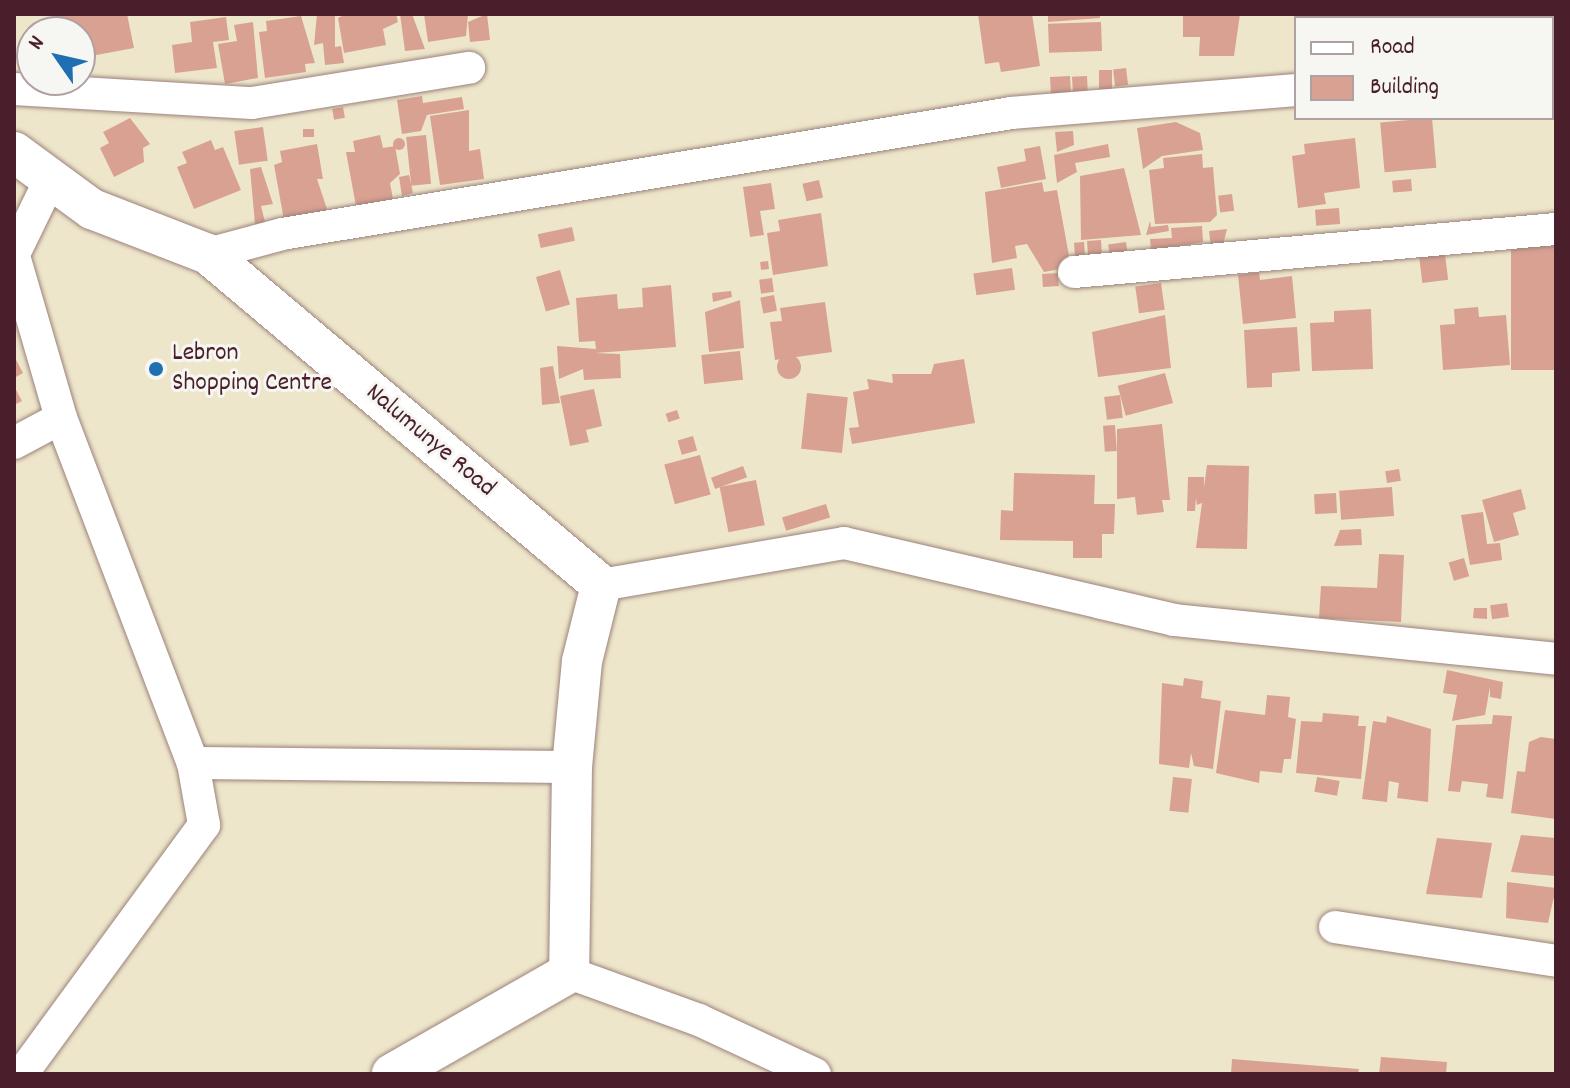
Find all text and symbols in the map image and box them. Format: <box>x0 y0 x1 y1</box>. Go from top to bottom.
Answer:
north arrow <box>16 16 96 96</box>
legend <box>1294 16 1554 120</box>
text: N <box>21 30 53 57</box>
text: Road <box>1370 31 1415 65</box>
text: Building <box>1370 71 1439 105</box>
place label: Lebron Shopping Centre <box>172 338 332 400</box>
marker: Lebron Shopping Centre <box>147 360 165 378</box>
street label: Nalumunye Road <box>359 378 501 504</box>

